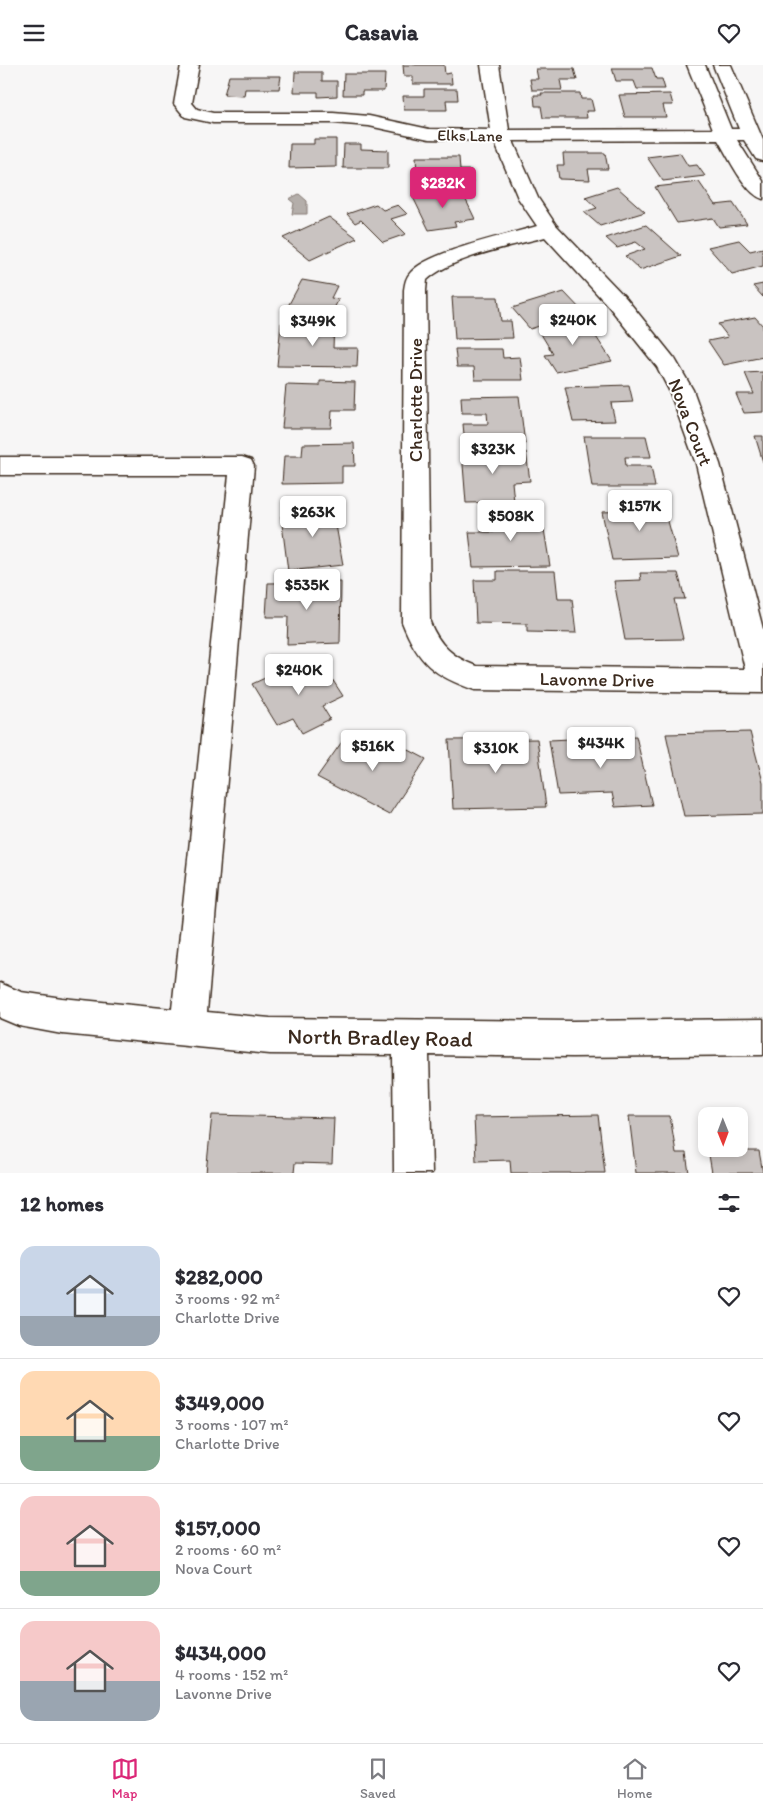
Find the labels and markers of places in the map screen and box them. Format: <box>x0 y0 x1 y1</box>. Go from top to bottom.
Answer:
pin: $282K <box>408 167 478 209</box>
pin: $240K <box>538 303 608 346</box>
pin: $349K <box>278 305 348 347</box>
pin: $323K <box>458 433 528 475</box>
pin: $157K <box>605 489 675 532</box>
pin: $263K <box>278 495 348 538</box>
pin: $508K <box>476 499 546 542</box>
pin: $535K <box>272 569 342 611</box>
pin: $240K <box>264 653 334 696</box>
pin: $434K <box>566 727 636 769</box>
pin: $516K <box>338 729 408 772</box>
pin: $310K <box>461 731 531 774</box>

